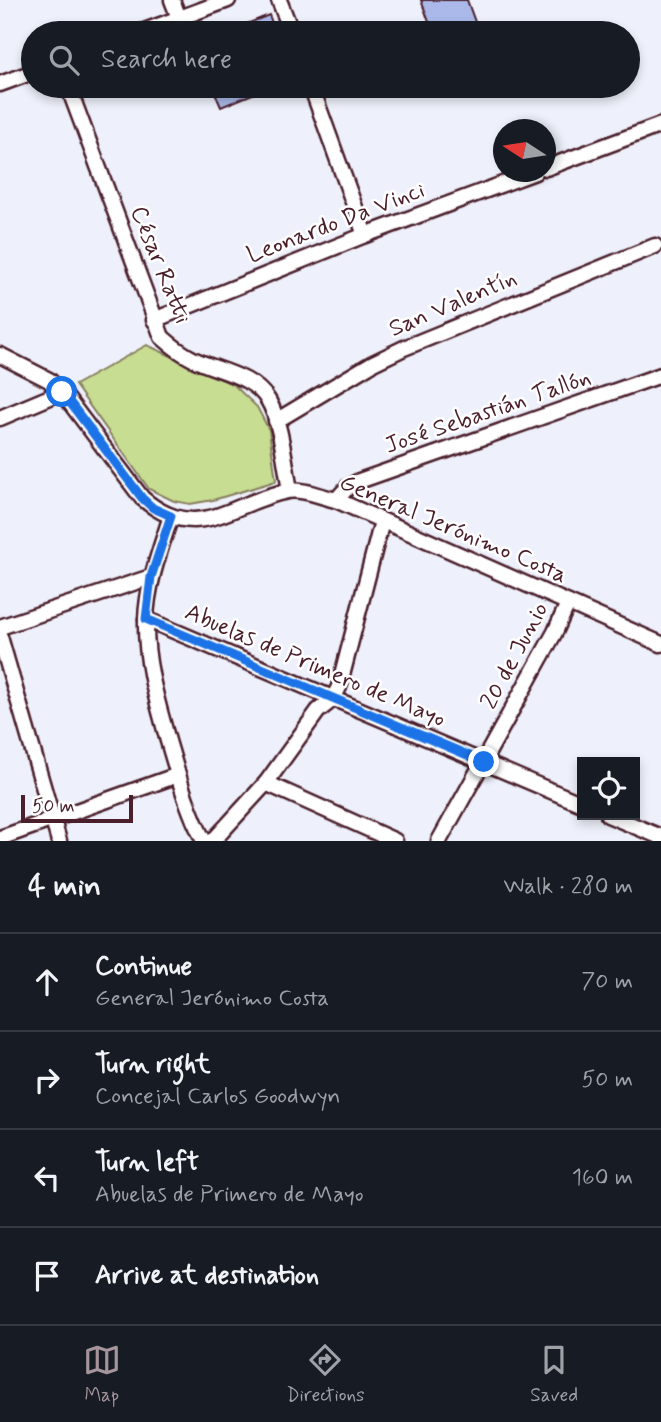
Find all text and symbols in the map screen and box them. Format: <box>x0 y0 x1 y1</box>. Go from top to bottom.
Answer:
search box <box>21 21 640 98</box>
icon: search <box>45 41 83 79</box>
text: Search here <box>101 43 232 77</box>
north arrow <box>493 119 556 182</box>
street label: Leonardo Da Vinci <box>243 175 429 271</box>
street label: César Ratti <box>122 202 198 328</box>
street label: San Valentín <box>384 263 522 345</box>
street label: José Sebastián Tallón <box>381 362 595 462</box>
route start <box>46 376 77 407</box>
street label: General Jerónimo Costa <box>334 467 572 591</box>
street label: Abuelas de Primero de Mayo <box>180 597 450 735</box>
street label: 20 de Junio <box>474 597 556 715</box>
route end <box>468 746 499 777</box>
map controls <box>577 757 640 820</box>
button: locate <box>577 757 640 820</box>
scale bar <box>21 792 133 824</box>
text: 50 m <box>32 794 75 819</box>
text: 4 min <box>28 867 101 906</box>
text: Walk · 280 m <box>503 872 633 902</box>
text: Continue <box>95 950 192 984</box>
icon: ahead <box>28 963 66 1001</box>
text: 70 m <box>581 967 633 997</box>
text: General Jerónimo Costa <box>95 984 329 1014</box>
text: Turn right <box>95 1048 211 1082</box>
icon: right <box>28 1061 66 1099</box>
text: 50 m <box>582 1065 633 1095</box>
text: Concejal Carlos Goodwyn <box>95 1082 341 1112</box>
text: Turn left <box>95 1146 199 1180</box>
icon: left <box>28 1159 66 1197</box>
text: 160 m <box>572 1163 633 1193</box>
text: Abuelas de Primero de Mayo <box>95 1180 364 1210</box>
icon: arrive <box>28 1257 66 1295</box>
text: Arrive at destination <box>95 1259 319 1293</box>
tab: Map <box>83 1341 121 1408</box>
tab: Directions <box>286 1341 365 1408</box>
tab: Saved <box>530 1341 578 1408</box>

